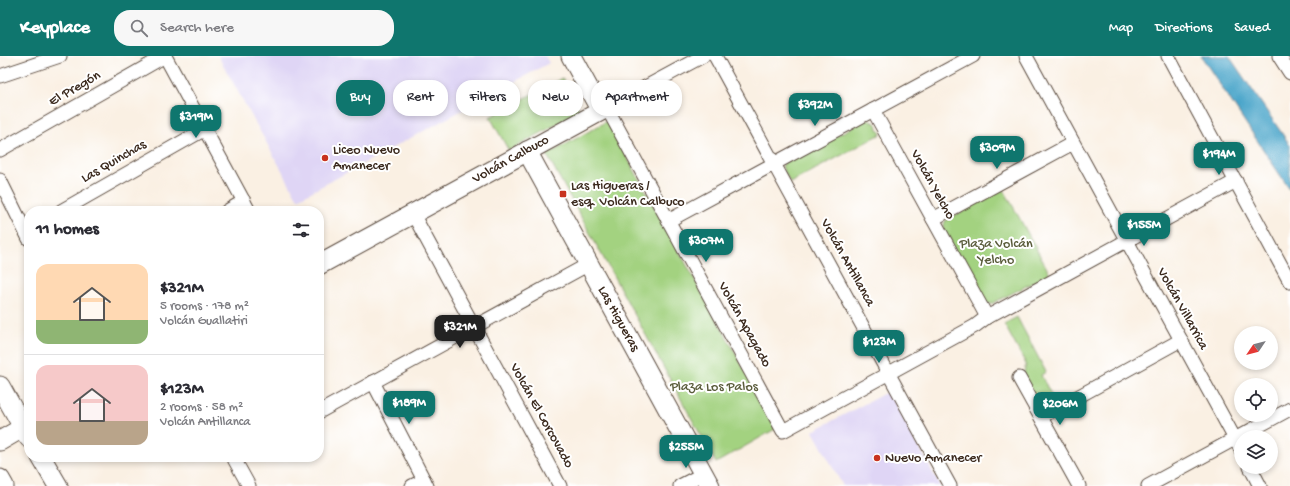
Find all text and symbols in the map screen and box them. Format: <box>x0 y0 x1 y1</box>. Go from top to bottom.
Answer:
search box <box>114 10 394 46</box>
text: Keyplace <box>20 17 90 40</box>
icon: search <box>128 17 150 39</box>
text: Search here <box>160 19 234 37</box>
text: Map <box>1109 20 1133 37</box>
text: Directions <box>1155 20 1212 37</box>
text: Saved <box>1234 20 1270 37</box>
street label: El Pregón <box>46 67 104 111</box>
chip: Buy <box>336 80 385 116</box>
chip: Rent <box>393 80 448 116</box>
chip: Filters <box>456 80 520 116</box>
chip: New <box>528 80 583 116</box>
chip: Apartment <box>591 80 682 116</box>
pin: $392M <box>787 93 843 127</box>
text: $392M <box>798 98 832 113</box>
pin: $319M <box>168 105 224 139</box>
text: $319M <box>179 110 213 125</box>
street label: Volcán Calbuco <box>469 132 552 189</box>
street label: Las Quinchas <box>78 136 150 187</box>
pin: $309M <box>969 136 1025 170</box>
text: $309M <box>979 141 1015 156</box>
place label: Liceo Nuevo Amanecer <box>333 142 400 175</box>
pin: $194M <box>1191 142 1247 176</box>
street label: Volcán Yelcho <box>905 146 958 223</box>
text: $194M <box>1203 147 1235 162</box>
marker: Liceo Nuevo Amanecer <box>320 153 330 163</box>
place label: Las Higueras / esq. Volcán Calbuco <box>571 178 685 211</box>
marker: Las Higueras / esq. Volcán Calbuco <box>558 189 568 199</box>
pin: $155M <box>1116 213 1172 247</box>
street label: Volcán Antillanca <box>815 215 879 311</box>
text: $155M <box>1127 218 1161 233</box>
icon: filters <box>290 219 312 241</box>
text: 11 homes <box>36 220 99 240</box>
pin: $307M <box>678 229 734 263</box>
text: $307M <box>688 234 724 249</box>
park label: Plaza Volcán Yelcho <box>958 236 1033 269</box>
street label: Volcán Villarrica <box>1152 264 1212 354</box>
text: $321M <box>160 279 203 299</box>
street label: Volcán Apagado <box>713 279 774 371</box>
icon: home <box>68 280 116 328</box>
street label: Las Higueras <box>593 283 643 355</box>
text: 5 rooms · 178 m² <box>160 299 249 314</box>
text: Volcán Guallatiri <box>160 314 248 329</box>
pin: $321M <box>432 315 488 349</box>
text: $321M <box>443 320 477 335</box>
north arrow <box>1234 326 1278 370</box>
map controls <box>1234 326 1278 474</box>
pin: $123M <box>851 330 907 364</box>
text: $123M <box>862 335 896 350</box>
street label: Volcán El Corcovado <box>505 360 577 471</box>
button: locate <box>1234 378 1278 422</box>
park label: Plaza Los Palos <box>669 379 759 396</box>
text: $123M <box>160 380 203 400</box>
icon: home <box>68 381 116 429</box>
pin: $189M <box>381 391 437 425</box>
pin: $206M <box>1032 392 1088 426</box>
text: $189M <box>392 396 426 411</box>
text: $206M <box>1042 397 1078 412</box>
text: 2 rooms · 58 m² <box>160 400 243 415</box>
text: Volcán Antillanca <box>160 415 250 430</box>
button: layers <box>1234 430 1278 474</box>
pin: $255M <box>658 435 714 469</box>
text: $255M <box>669 440 703 455</box>
place label: Nuevo Amanecer <box>885 450 983 467</box>
marker: Nuevo Amanecer <box>872 453 882 463</box>

